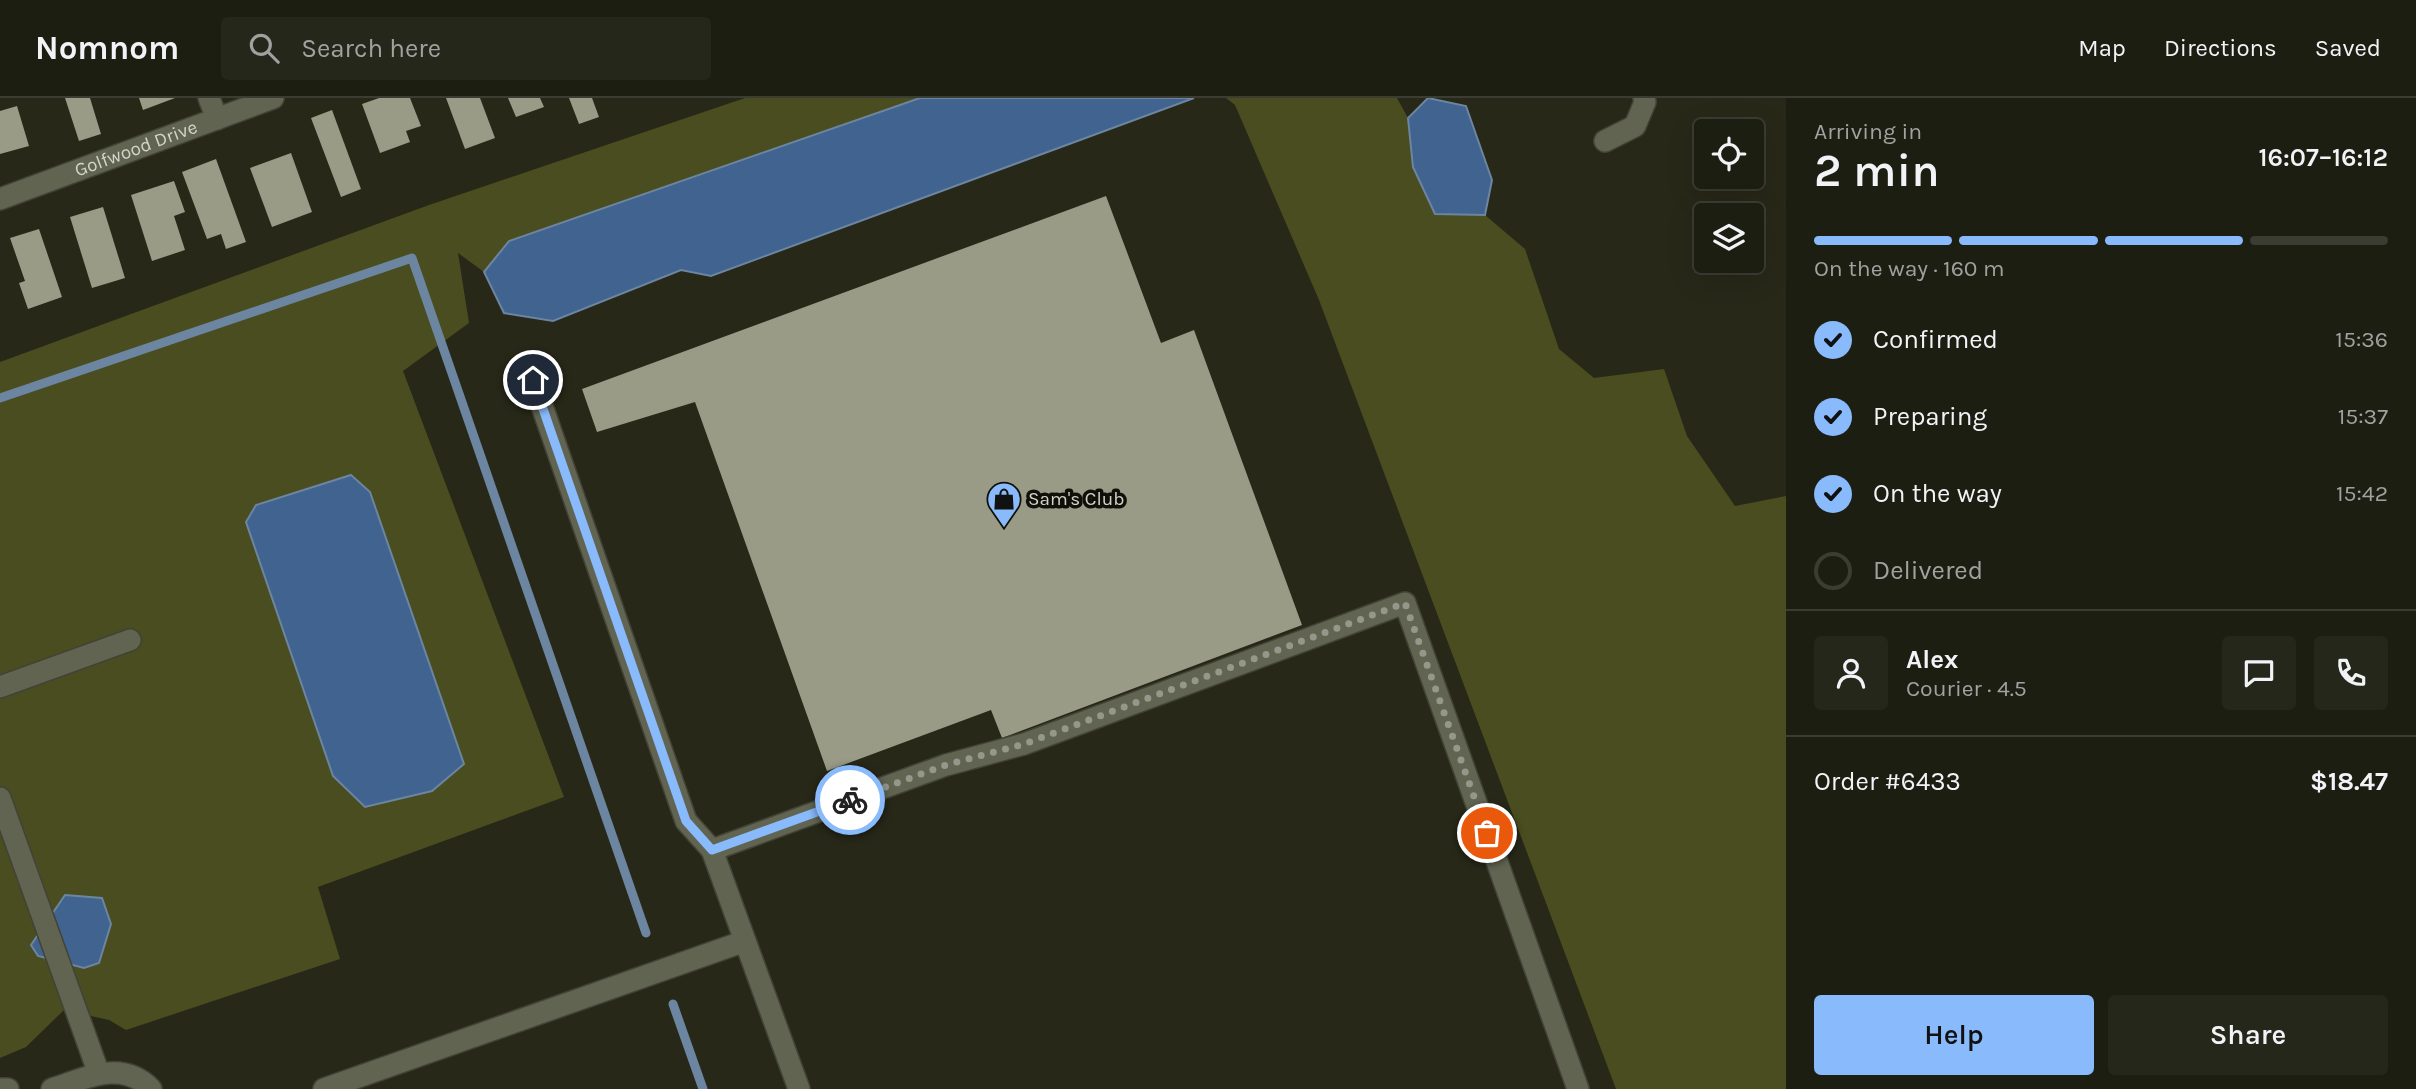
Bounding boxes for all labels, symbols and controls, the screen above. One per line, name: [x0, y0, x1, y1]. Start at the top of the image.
search box: [221, 17, 711, 80]
text: Nomnom: [35, 29, 179, 67]
icon: search: [245, 29, 283, 67]
text: Search here: [301, 33, 441, 64]
text: Map: [2078, 34, 2126, 62]
text: Directions: [2164, 34, 2277, 62]
text: Saved: [2315, 34, 2381, 62]
street label: Golfwood Drive: [72, 116, 200, 181]
text: Arriving in: [1814, 118, 1922, 145]
map controls: [1694, 119, 1764, 273]
button: locate: [1694, 119, 1764, 189]
text: 16:07–16:12: [2258, 142, 2388, 173]
text: 2 min: [1814, 144, 1940, 198]
button: layers: [1694, 203, 1764, 273]
text: On the way · 160 m: [1814, 255, 2004, 282]
icon: check: [1814, 321, 1852, 359]
text: Confirmed: [1873, 324, 1998, 355]
text: 15:36: [2335, 326, 2388, 353]
pin: [503, 350, 563, 410]
icon: home: [514, 361, 552, 399]
icon: check: [1814, 398, 1852, 436]
text: Preparing: [1873, 401, 1987, 432]
text: 15:37: [2338, 403, 2388, 430]
icon: check: [1814, 475, 1852, 513]
text: On the way: [1873, 478, 2002, 509]
shop icon: Sam's Club: [985, 480, 1023, 529]
text: 15:42: [2336, 480, 2388, 507]
place label: Sam's Club: [1028, 488, 1125, 510]
text: Delivered: [1873, 555, 1983, 586]
button: person: [1814, 636, 1888, 710]
button: chat: [2222, 636, 2296, 710]
button: phone: [2314, 636, 2388, 710]
text: Alex: [1906, 644, 1958, 675]
text: Courier · 4.5: [1906, 675, 2027, 702]
courier: [815, 765, 885, 835]
text: Order #6433: [1814, 766, 1961, 797]
text: $18.47: [2310, 766, 2388, 797]
icon: bike: [831, 781, 869, 819]
pin: [1457, 803, 1517, 863]
icon: bag: [1468, 814, 1506, 852]
button: Help: [1814, 995, 2094, 1075]
button: Share: [2108, 995, 2388, 1075]

